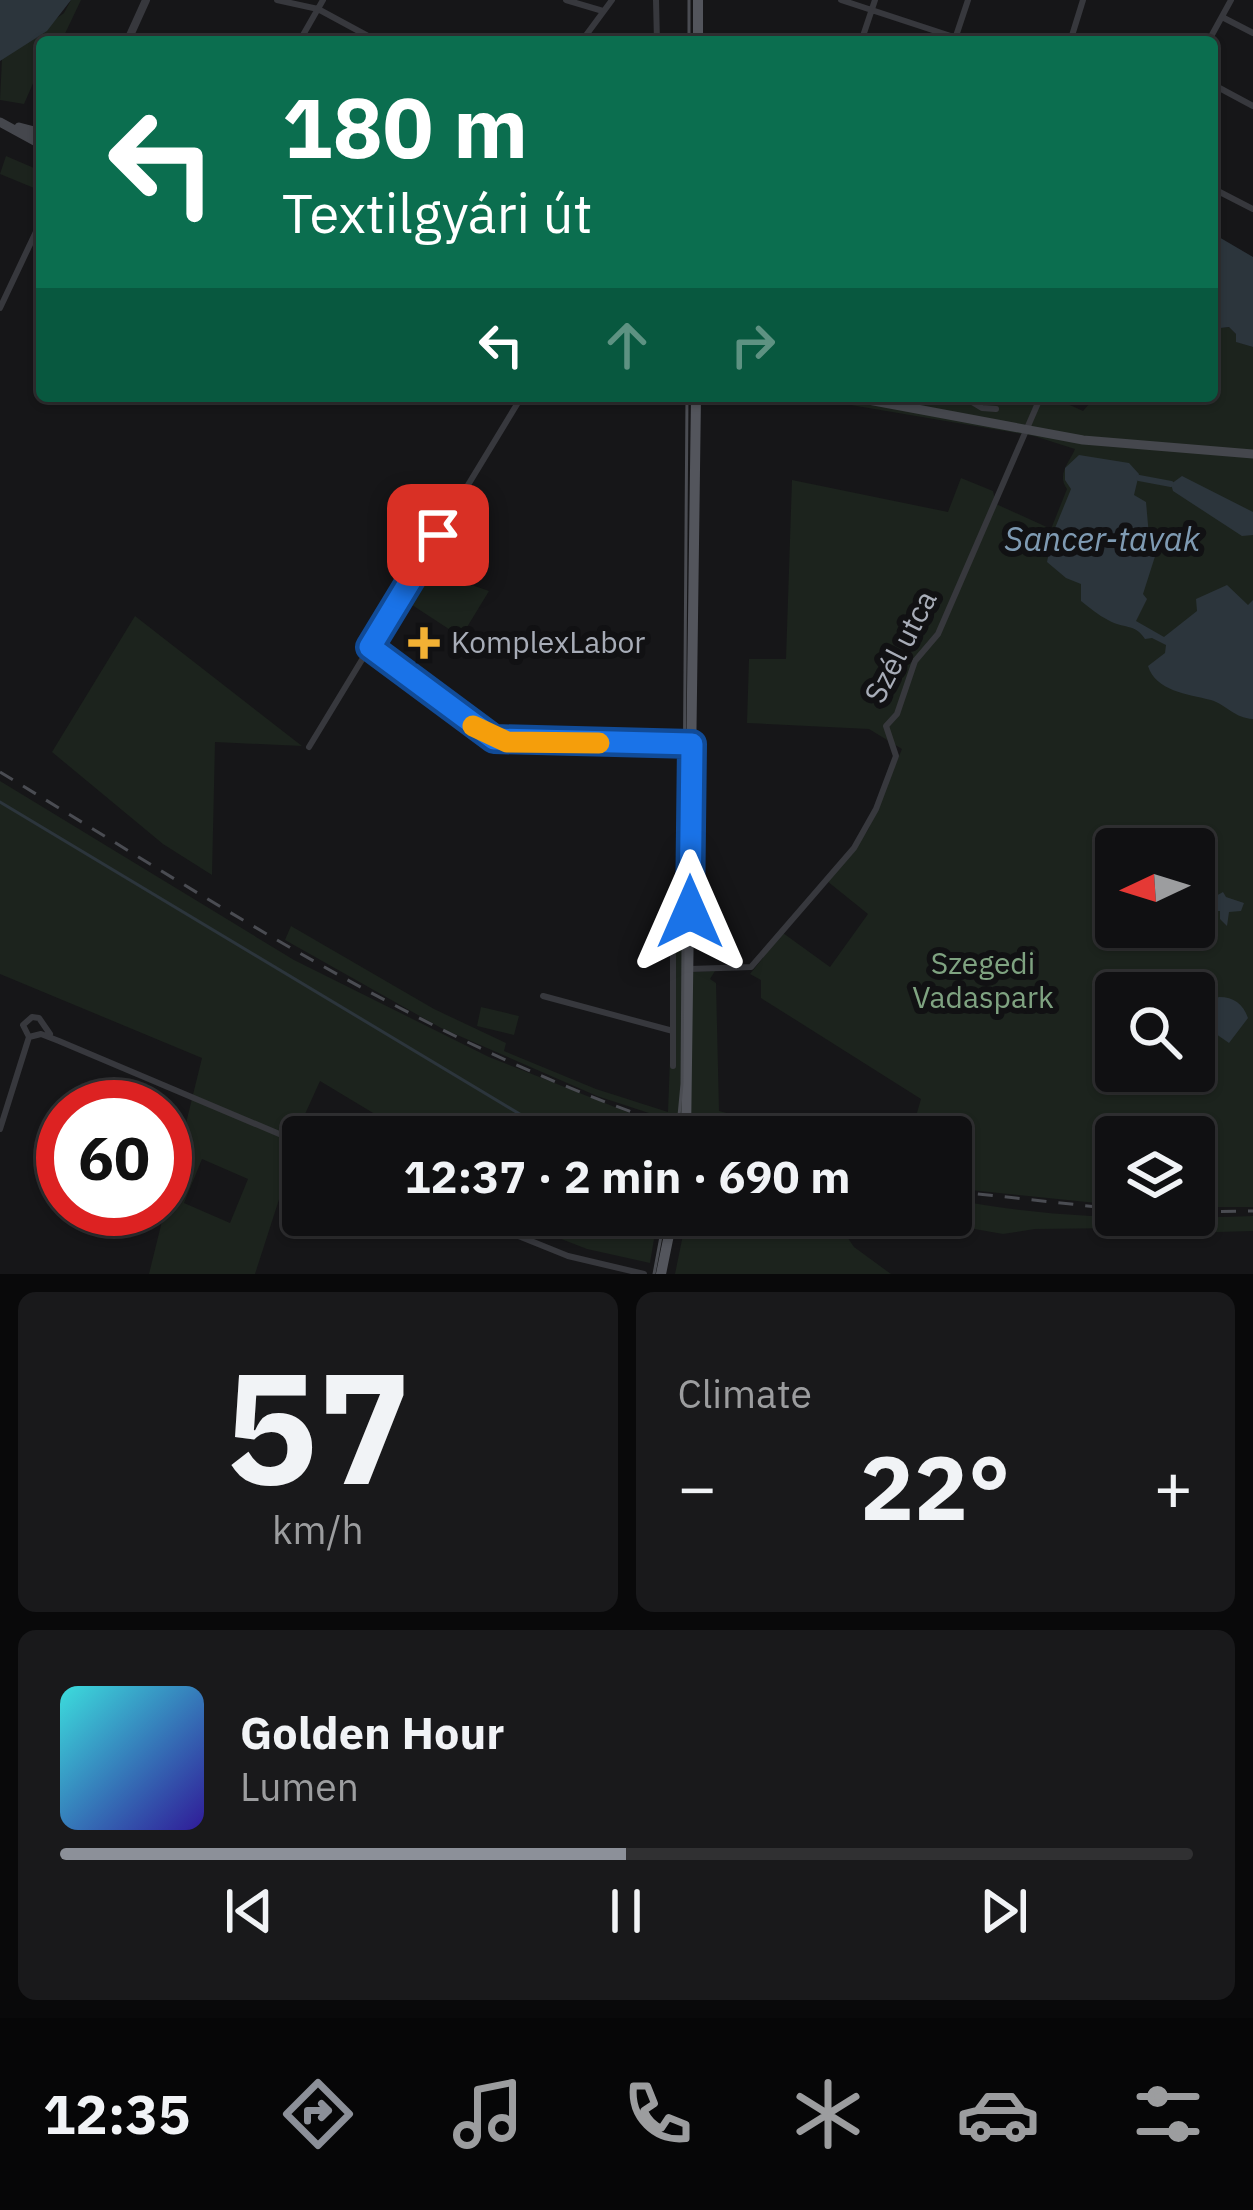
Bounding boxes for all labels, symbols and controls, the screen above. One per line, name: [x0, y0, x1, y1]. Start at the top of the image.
text: 180 m: [282, 72, 528, 181]
icon: left: [84, 84, 240, 240]
text: Textilgyári út: [282, 178, 592, 248]
icon: left: [468, 312, 534, 378]
icon: ahead: [594, 312, 660, 378]
icon: right: [720, 312, 786, 378]
pin: [387, 484, 489, 586]
icon: arrive: [405, 502, 471, 568]
water label: Sancer-tavak: [1004, 517, 1201, 560]
street label: Szél utca: [855, 583, 945, 709]
place label: KomplexLabor: [451, 622, 645, 661]
marker: KomplexLabor: [408, 627, 440, 659]
north arrow: [1095, 828, 1215, 948]
map controls: [1095, 828, 1215, 1236]
position arrow: [627, 849, 753, 975]
park label: Szegedi Vadaspark: [912, 943, 1054, 1016]
button: search: [1095, 972, 1215, 1092]
speed limit sign: 60: [36, 1080, 192, 1236]
button: layers: [1095, 1116, 1215, 1236]
text: 12:37 · 2 min · 690 m: [404, 1147, 850, 1205]
text: 57: [224, 1324, 411, 1527]
text: Climate: [678, 1368, 812, 1419]
text: 22°: [860, 1428, 1010, 1545]
text: −: [678, 1443, 717, 1529]
text: +: [1153, 1443, 1193, 1529]
text: km/h: [272, 1504, 364, 1555]
text: Golden Hour: [240, 1703, 504, 1761]
text: Lumen: [240, 1761, 359, 1812]
icon: previous: [216, 1878, 282, 1944]
icon: pause: [593, 1878, 659, 1944]
icon: next: [971, 1878, 1037, 1944]
icon: directions: [276, 2072, 360, 2156]
icon: music: [446, 2072, 530, 2156]
icon: phone: [616, 2072, 700, 2156]
icon: climate: [786, 2072, 870, 2156]
icon: car: [956, 2072, 1040, 2156]
icon: filters: [1126, 2072, 1210, 2156]
text: 12:35: [43, 2079, 190, 2149]

